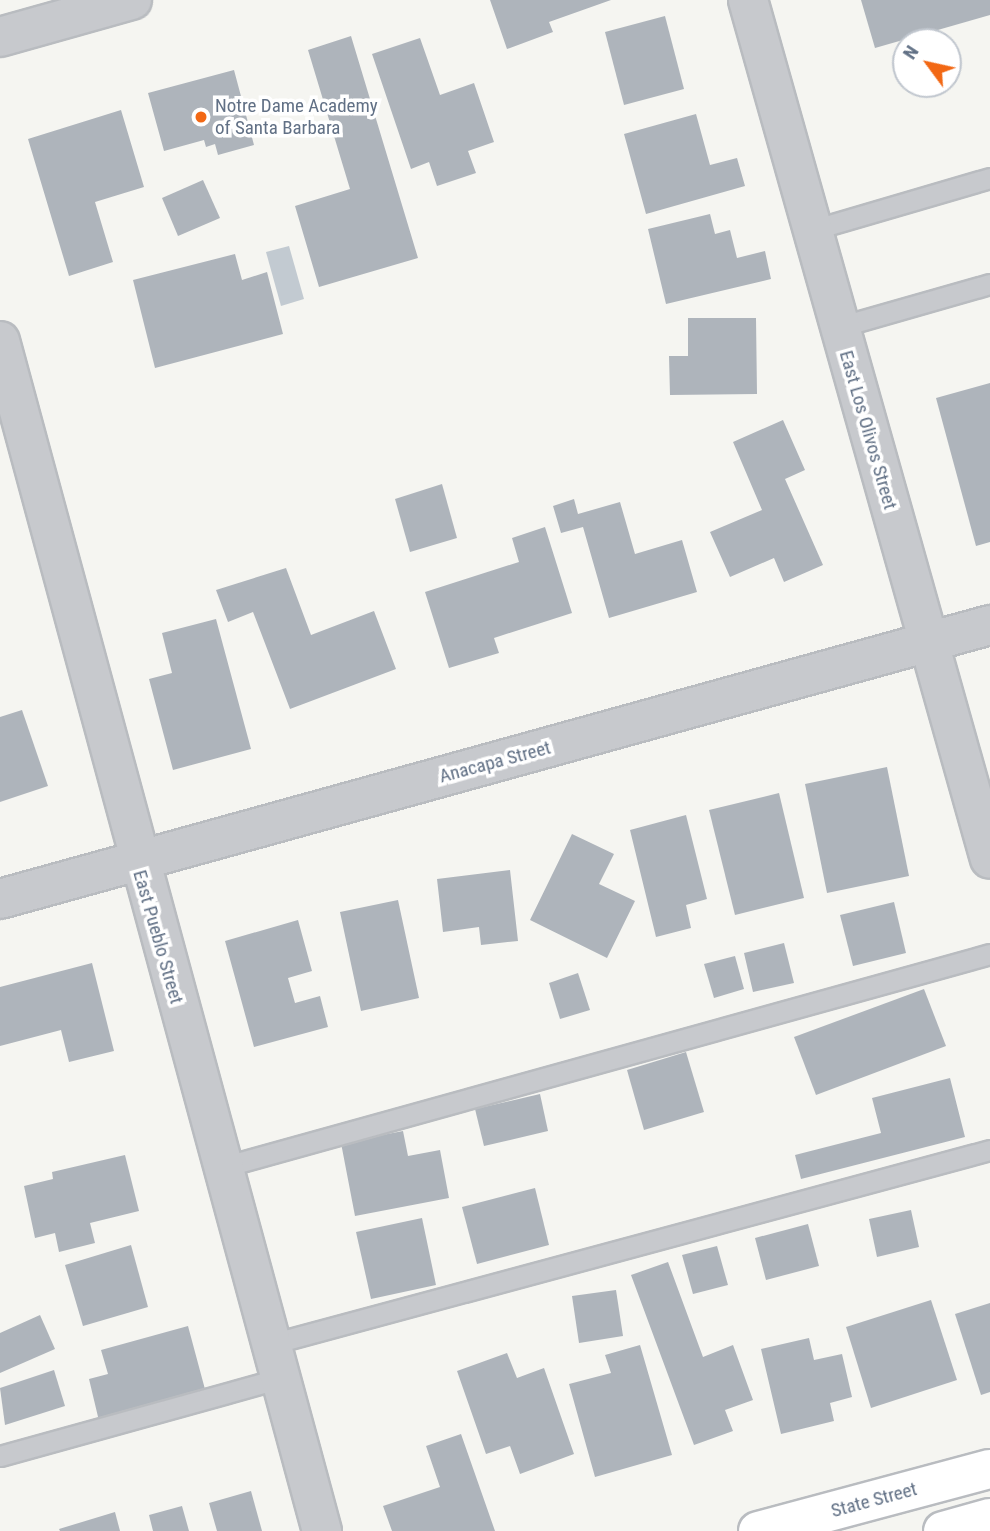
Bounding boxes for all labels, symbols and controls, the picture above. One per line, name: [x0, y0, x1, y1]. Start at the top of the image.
north arrow: [892, 28, 962, 98]
text: N: [898, 41, 923, 64]
place label: Notre Dame Academy of Santa Barbara: [215, 95, 378, 139]
marker: Notre Dame Academy of Santa Barbara: [193, 109, 209, 125]
street label: East Los Olivos Street: [834, 348, 902, 512]
street label: Anacapa Street: [437, 736, 553, 788]
street label: East Pueblo Street: [128, 868, 188, 1006]
street label: State Street: [829, 1478, 919, 1522]

